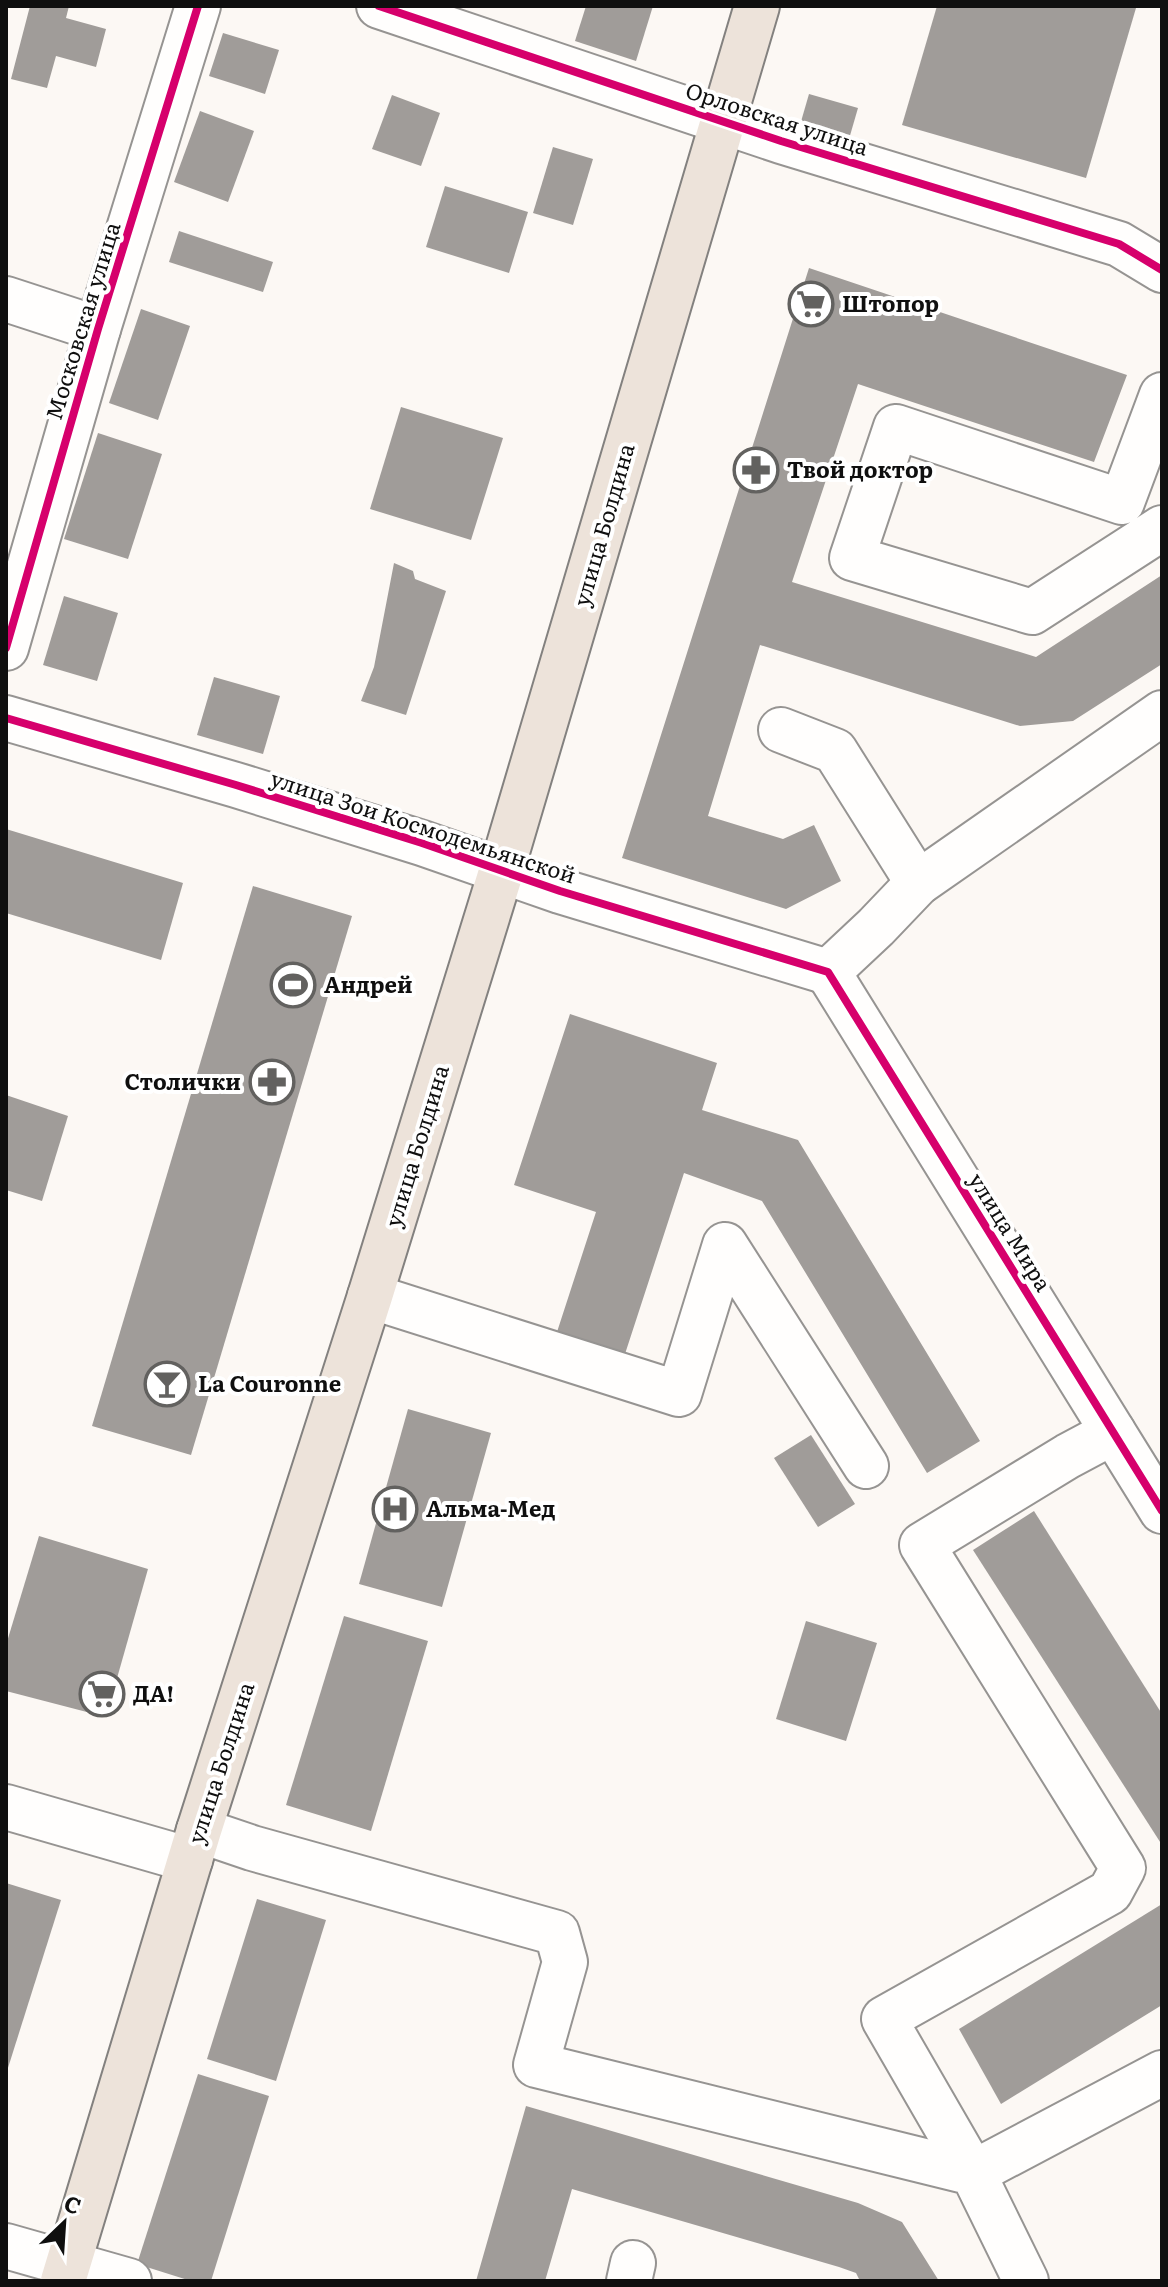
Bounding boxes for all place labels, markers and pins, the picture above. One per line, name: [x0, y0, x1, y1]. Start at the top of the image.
supermarket icon: Штопор: [787, 280, 835, 328]
place label: Штопор: [842, 286, 939, 319]
pharmacy icon: Твой доктор: [732, 446, 780, 494]
place label: Твой доктор: [787, 452, 933, 485]
sports icon: Андрей: [269, 961, 317, 1009]
place label: Андрей: [324, 967, 413, 1000]
pharmacy icon: Столички: [248, 1058, 296, 1106]
place label: Столички: [125, 1064, 241, 1097]
bar icon: La Couronne: [143, 1360, 191, 1408]
place label: La Couronne: [198, 1366, 341, 1399]
hospital icon: Альма-Мед: [371, 1485, 419, 1533]
place label: Альма-Мед: [426, 1491, 555, 1524]
supermarket icon: ДА!: [78, 1670, 126, 1718]
place label: ДА!: [133, 1676, 174, 1709]

